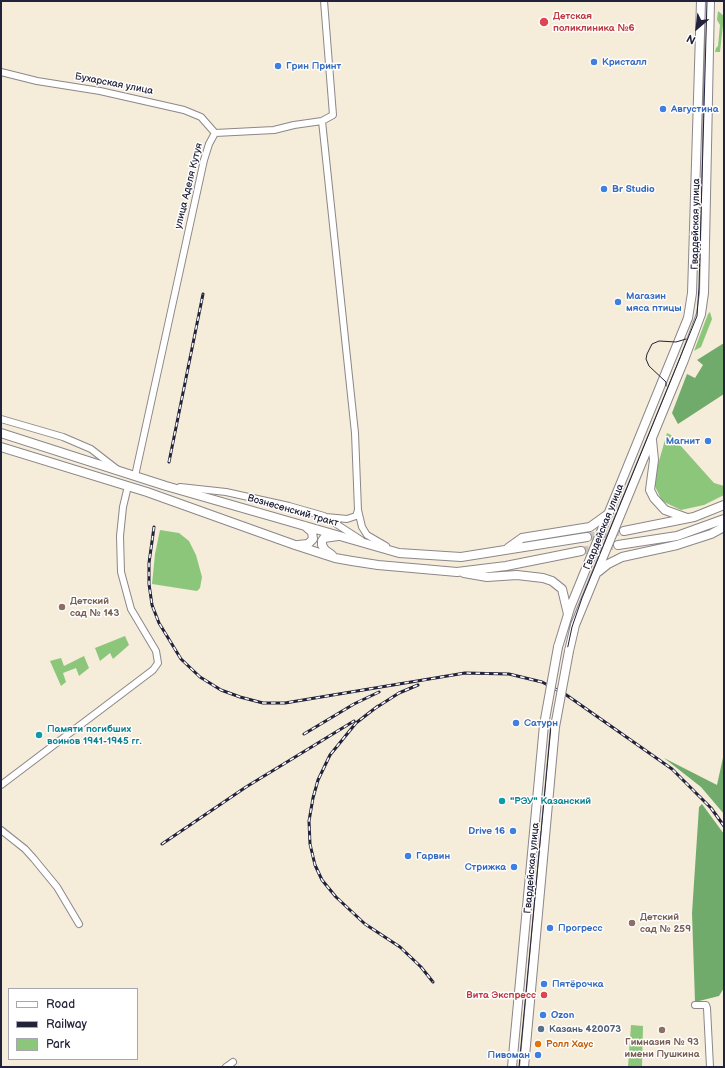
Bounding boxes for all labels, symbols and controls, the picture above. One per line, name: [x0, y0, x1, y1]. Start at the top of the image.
north arrow: [677, 8, 717, 48]
place label: Детская поликлиника №6: [553, 10, 635, 34]
marker: Детская поликлиника №6: [538, 16, 550, 28]
text: N: [684, 31, 698, 47]
place label: Кристалл: [602, 56, 647, 68]
marker: Кристалл: [589, 57, 599, 67]
place label: Грин Принт: [286, 60, 341, 72]
marker: Грин Принт: [273, 61, 283, 71]
street label: Бухарская улица: [74, 71, 154, 97]
place label: Августина: [671, 103, 718, 115]
marker: Августина: [658, 104, 668, 114]
street label: улица Аделя Кутуя: [173, 142, 205, 230]
street label: Гвардейская улица: [689, 178, 703, 270]
place label: Br Studio: [612, 183, 655, 195]
marker: Br Studio: [599, 184, 609, 194]
place label: Магазин мяса птицы: [626, 290, 682, 314]
marker: Магазин мяса птицы: [613, 297, 623, 307]
place label: Магнит: [666, 435, 700, 447]
marker: Магнит: [703, 436, 713, 446]
street label: Гвардейская улица: [581, 482, 627, 572]
street label: Вознесенский тракт: [246, 492, 340, 530]
place label: Детский сад № 143: [70, 595, 119, 618]
marker: Детский сад № 143: [57, 602, 67, 612]
place label: Сатурн: [524, 717, 558, 729]
marker: Сатурн: [511, 718, 521, 728]
place label: Памяти погибших воинов 1941-1945 гг.: [47, 723, 142, 746]
marker: Памяти погибших воинов 1941-1945 гг.: [34, 730, 44, 740]
place label: "РЭУ" Казанский: [510, 795, 591, 807]
marker: "РЭУ" Казанский: [497, 796, 507, 806]
street label: Гвардейская улица: [522, 822, 542, 914]
place label: Drive 16: [468, 825, 505, 837]
marker: Drive 16: [508, 826, 518, 836]
place label: Гарвин: [416, 850, 450, 862]
marker: Гарвин: [403, 851, 413, 861]
place label: Стрижка: [465, 861, 506, 873]
marker: Стрижка: [509, 862, 519, 872]
place label: Детский сад № 259: [640, 911, 691, 934]
marker: Детский сад № 259: [627, 918, 637, 928]
place label: Прогресс: [558, 922, 603, 934]
marker: Прогресс: [545, 923, 555, 933]
place label: Пятёрочка: [552, 978, 604, 990]
marker: Пятёрочка: [539, 979, 549, 989]
legend: [8, 988, 138, 1060]
place label: Вита Экспресс: [466, 989, 536, 1001]
marker: Вита Экспресс: [539, 990, 549, 1000]
text: Road: [46, 997, 75, 1012]
place label: Ozon: [551, 1009, 574, 1021]
marker: Ozon: [538, 1010, 548, 1020]
text: Railway: [46, 1017, 87, 1032]
place label: Казань 420073: [549, 1023, 621, 1035]
marker: Казань 420073: [536, 1024, 546, 1034]
marker: Гимназия № 93 имени Пушкина: [657, 1025, 667, 1035]
place label: Гимназия № 93 имени Пушкина: [625, 1036, 699, 1060]
text: Park: [46, 1037, 70, 1052]
place label: Ролл Хаус: [546, 1038, 593, 1050]
marker: Ролл Хаус: [533, 1039, 543, 1049]
place label: Пивоман: [488, 1049, 530, 1061]
marker: Пивоман: [533, 1050, 543, 1060]

